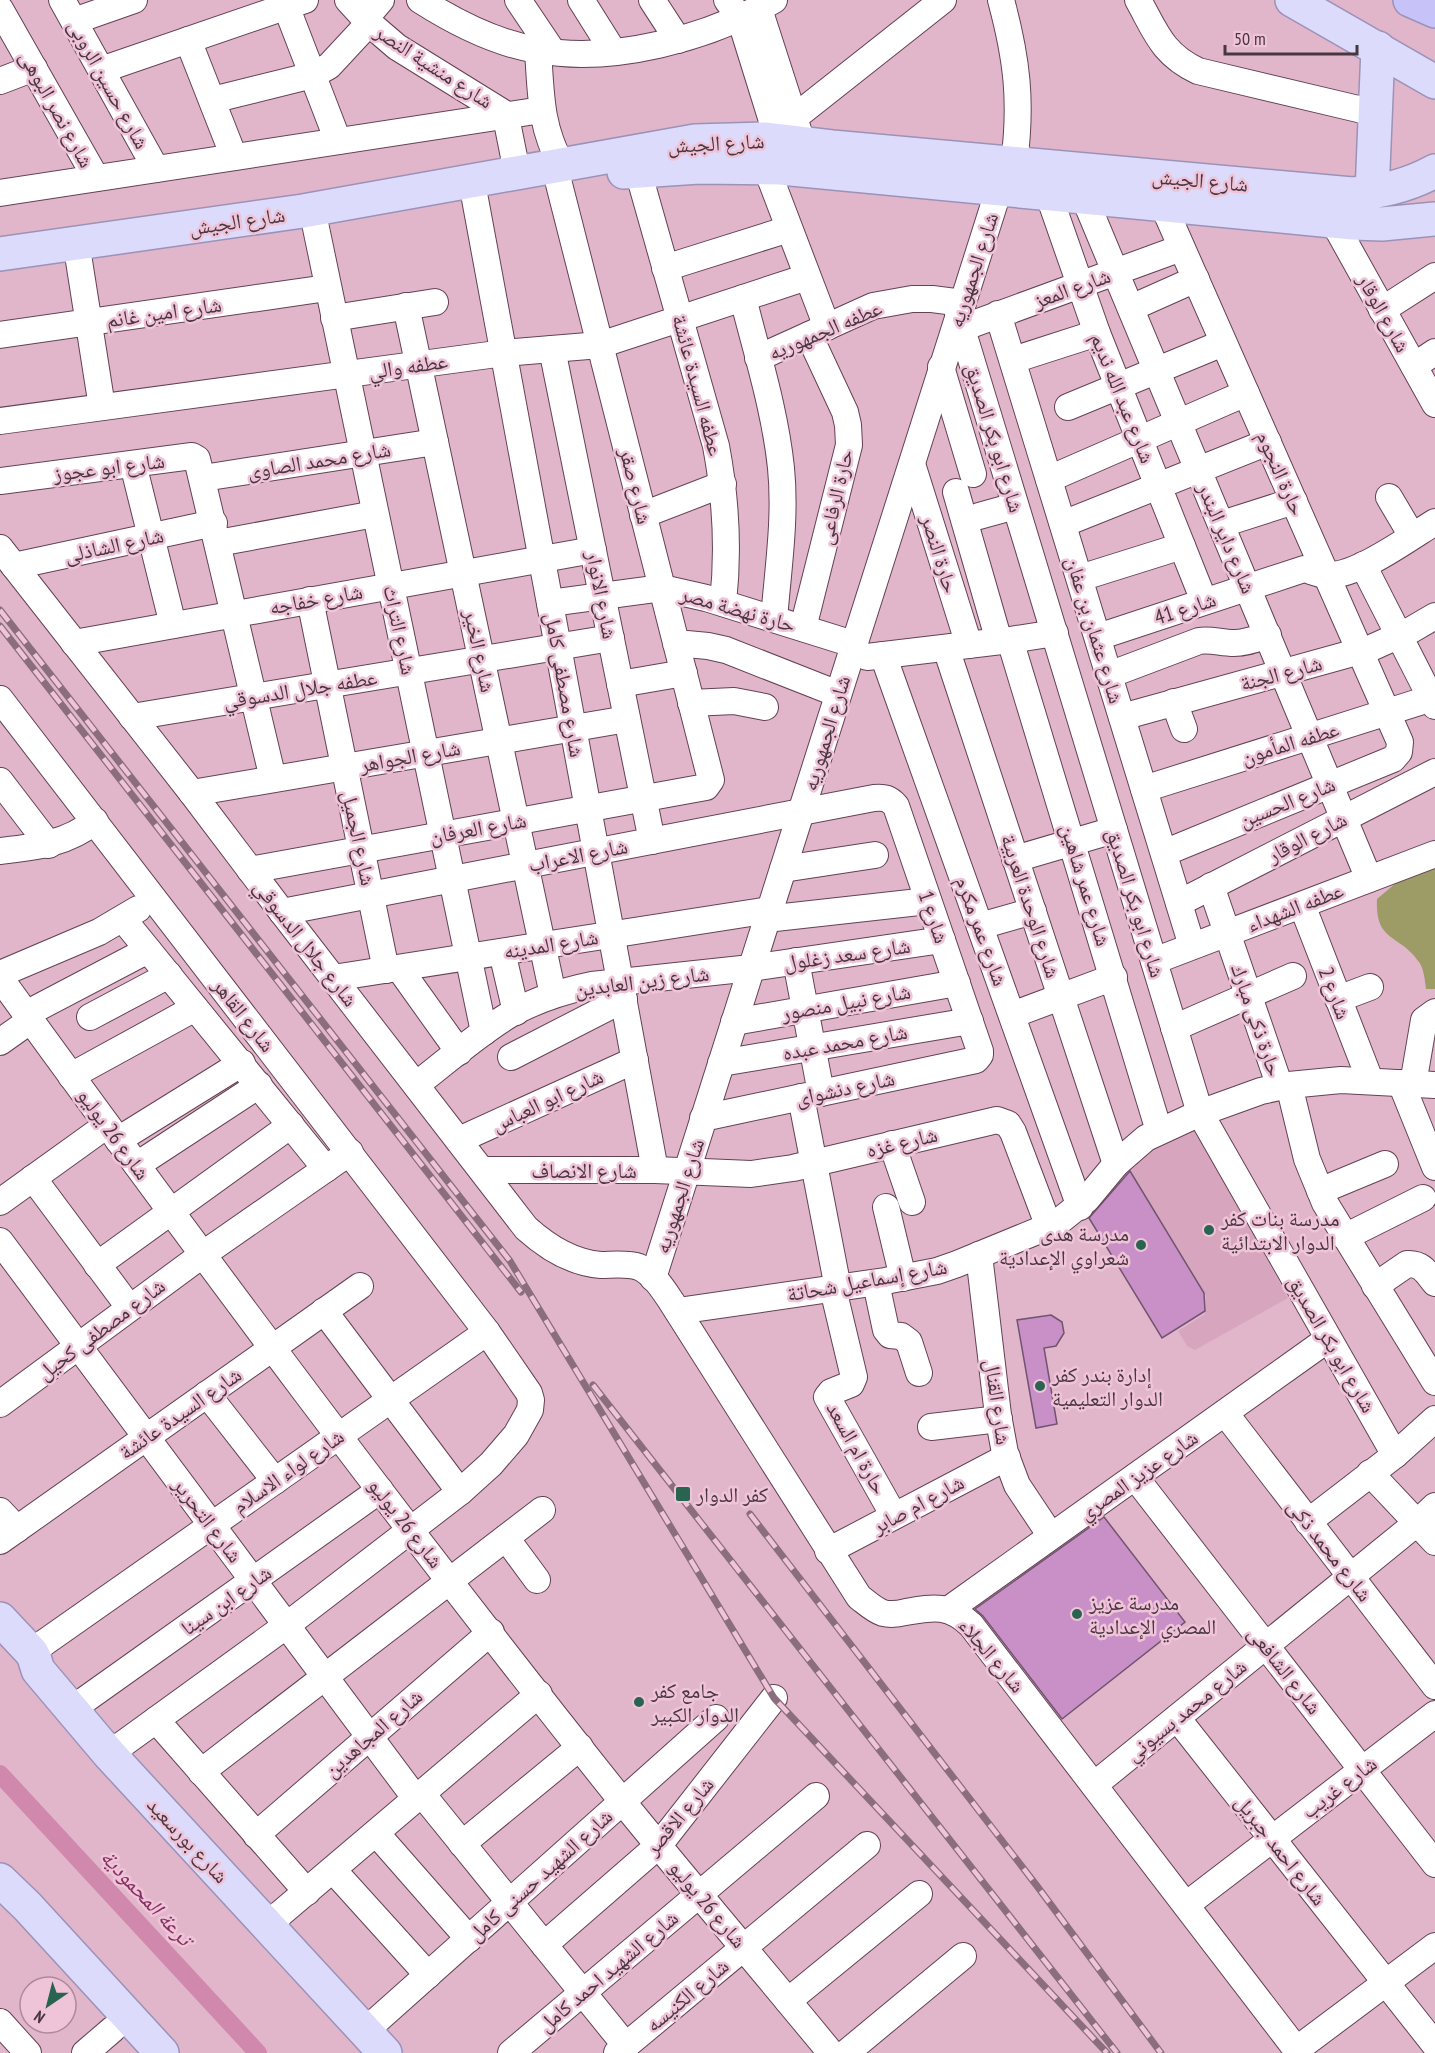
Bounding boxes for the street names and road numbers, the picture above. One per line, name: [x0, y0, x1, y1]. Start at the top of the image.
street label: شارع حسين الروبى: [62, 15, 156, 153]
street label: شارع منشية النصر: [369, 17, 498, 114]
street label: شارع نصر البوهى: [14, 46, 100, 172]
street label: شارع الجيش: [667, 127, 765, 159]
street label: شارع الجيش: [1151, 162, 1249, 198]
street label: شارع الجيش: [187, 201, 287, 241]
street label: شارع الجمهوريه: [942, 209, 1004, 331]
street label: شارع المعز: [1029, 262, 1114, 315]
street label: شارع الوقار: [1351, 268, 1417, 357]
street label: شارع امين غانم: [105, 291, 223, 334]
street label: عطفه الجمهوريه: [764, 294, 886, 366]
street label: عطفه السيدة عائشة: [666, 312, 730, 459]
street label: شارع عبد الله نديم: [1084, 329, 1161, 467]
street label: عطفه والي: [367, 347, 450, 388]
street label: شارع ابو بكر الصديق: [960, 360, 1030, 516]
street label: حارة النجوم: [1250, 427, 1312, 520]
street label: شارع محمد الصاوى: [245, 435, 393, 485]
street label: شارع صقر: [613, 444, 658, 527]
street label: شارع ابو عجوز: [51, 447, 166, 487]
street label: حارة الرفاعى: [811, 447, 859, 547]
street label: شارع داير البندر: [1191, 478, 1262, 598]
street label: حارة النصر: [915, 511, 965, 596]
street label: شارع الشاذلى: [62, 521, 166, 569]
street label: شارع الانوار: [580, 548, 624, 641]
street label: شارع عثمان بن عفان: [1060, 553, 1130, 707]
street label: شارع خفاجه: [267, 578, 365, 620]
street label: حارة نهضة مصر: [676, 579, 799, 638]
street label: شارع التراث: [377, 583, 423, 677]
street label: شارع 41: [1151, 585, 1219, 631]
street label: شارع الخير: [458, 606, 502, 695]
street label: شارع مصطفى كامل: [539, 611, 591, 759]
street label: شارع الجنة: [1237, 649, 1325, 697]
street label: عطفه جلال الدسوقي: [221, 663, 380, 718]
street label: شارع الجمهوريه: [796, 672, 856, 794]
street label: عطفه المأمون: [1238, 715, 1343, 771]
street label: شارع الجواهر: [357, 734, 462, 778]
street label: شارع الحسين: [1235, 770, 1339, 834]
street label: شارع الجميل: [336, 788, 382, 888]
street label: شارع الوقار: [1262, 805, 1351, 869]
street label: شارع العرفان: [428, 806, 528, 850]
street label: شارع عمر شاهين: [1055, 821, 1117, 949]
street label: شارع ابو بكر الصديق: [1101, 825, 1171, 981]
street label: شارع الوحدة العربية: [995, 831, 1067, 981]
street label: شارع الاعراب: [526, 832, 630, 878]
street label: شارع عمر مكرم: [949, 873, 1014, 990]
street label: شارع جلال الدسوقي: [245, 874, 364, 1014]
street label: عطفه الشهداء: [1243, 876, 1348, 938]
street label: شارع 1: [912, 887, 956, 947]
street label: شارع المدينه: [502, 923, 600, 965]
street label: شارع سعد زغلول: [782, 932, 912, 976]
street label: شارع زين العابدين: [573, 959, 711, 1003]
street label: حارة ذكى مبارك: [1225, 960, 1289, 1080]
street label: شارع 2: [1313, 963, 1357, 1023]
street label: شارع القاهر: [206, 972, 281, 1057]
street label: شارع نبيل منصور: [778, 977, 913, 1027]
street label: شارع محمد عبده: [780, 1018, 910, 1066]
street label: شارع ابو العباس: [487, 1062, 607, 1138]
street label: شارع دنشواى: [793, 1064, 897, 1112]
street label: شارع 26 يوليو: [72, 1083, 156, 1185]
street label: شارع غزه: [864, 1121, 940, 1163]
street label: شارع الجمهوريه: [648, 1135, 710, 1257]
street label: شارع الانصاف: [531, 1157, 637, 1184]
street label: شارع إسماعيل شحاتة: [785, 1253, 949, 1308]
street label: شارع ابو بكر الصديق: [1282, 1270, 1382, 1418]
street label: شارع مصطفى كحيل: [32, 1272, 170, 1386]
street label: شارع القنال: [979, 1358, 1017, 1446]
street label: شارع السيدة عائشة: [114, 1361, 246, 1465]
street label: حارة ام السعد: [820, 1397, 893, 1499]
street label: شارع لواء الاسلام: [227, 1423, 350, 1520]
street label: شارع عزيز المصري: [1073, 1424, 1205, 1529]
street label: شارع ام صابر: [867, 1469, 969, 1541]
street label: شارع التحرير: [167, 1471, 249, 1568]
street label: شارع 26 يوليو: [363, 1473, 449, 1573]
street label: شارع محمد ذكى: [1282, 1493, 1378, 1607]
street label: شارع ابن سينا: [175, 1559, 277, 1641]
street label: شارع الجلاء: [953, 1612, 1031, 1698]
street label: شارع الشافعى: [1242, 1620, 1328, 1720]
street label: شارع محمد بسيوني: [1120, 1653, 1254, 1770]
street label: شارع المجاهدين: [318, 1683, 428, 1783]
street label: شارع غريب: [1296, 1750, 1382, 1824]
street label: شارع الاقصر: [638, 1771, 720, 1861]
street label: شارع احمد جبريل: [1229, 1789, 1333, 1911]
street label: شارع بورسعيد: [141, 1791, 235, 1889]
street label: شارع الشهيد حسنى كامل: [462, 1803, 618, 1947]
street label: شارع 26 يوليو: [663, 1854, 753, 1954]
street label: شارع الشهيد احمد كامل: [532, 1904, 684, 2038]
street label: شارع الكنيسه: [640, 1952, 734, 2038]

